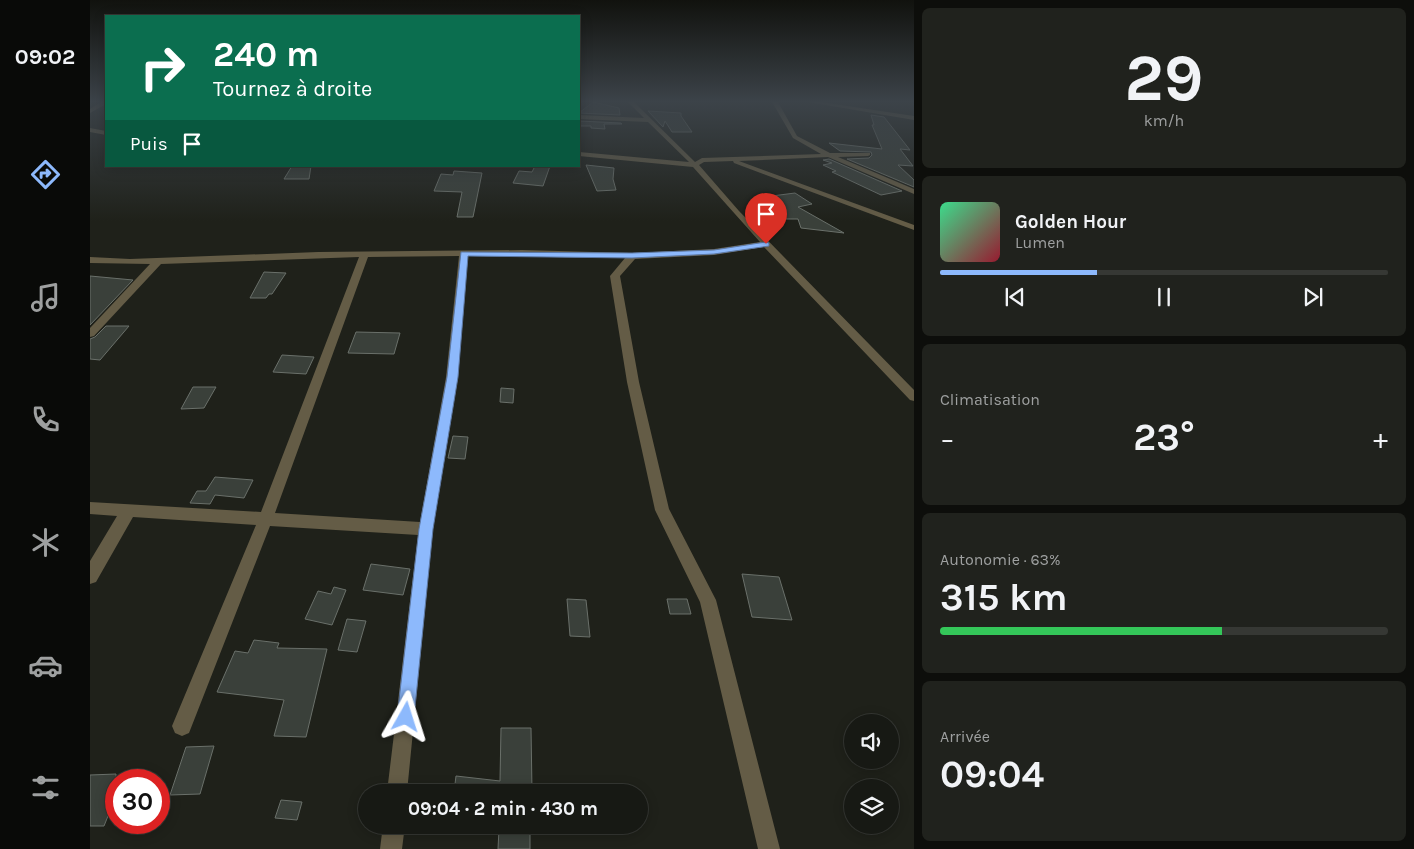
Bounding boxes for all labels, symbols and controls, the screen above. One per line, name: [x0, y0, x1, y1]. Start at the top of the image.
text: 240 m: [213, 34, 319, 75]
icon: right: [130, 35, 195, 100]
text: 29: [1125, 40, 1203, 116]
text: 09:02: [15, 44, 75, 70]
text: Tournez à droite: [213, 76, 372, 102]
text: km/h: [1144, 111, 1184, 130]
icon: arrive: [178, 130, 206, 158]
text: Puis: [130, 133, 168, 155]
icon: directions: [28, 157, 63, 192]
pin: [745, 193, 787, 244]
icon: arrive: [752, 200, 780, 228]
text: Golden Hour: [1015, 211, 1126, 233]
text: Lumen: [1015, 233, 1065, 252]
icon: music: [28, 280, 63, 315]
icon: previous: [1001, 283, 1029, 311]
icon: pause: [1150, 283, 1178, 311]
icon: next: [1299, 283, 1327, 311]
text: Climatisation: [940, 390, 1040, 409]
icon: phone: [28, 402, 63, 437]
text: 23°: [1133, 415, 1195, 460]
text: −: [940, 422, 955, 455]
text: +: [1373, 422, 1388, 455]
icon: climate: [28, 525, 63, 560]
text: Autonomie · 63%: [940, 550, 1061, 569]
text: 315 km: [940, 575, 1067, 620]
icon: car: [28, 648, 63, 683]
position arrow: [379, 690, 431, 742]
map controls: [844, 714, 899, 834]
button: sound: [844, 714, 899, 769]
text: Arrivée: [940, 727, 990, 746]
text: 09:04: [940, 752, 1044, 797]
speed limit sign: 30: [105, 769, 170, 834]
icon: filters: [28, 770, 63, 805]
button: layers: [844, 779, 899, 834]
text: 09:04 · 2 min · 430 m: [408, 798, 598, 820]

